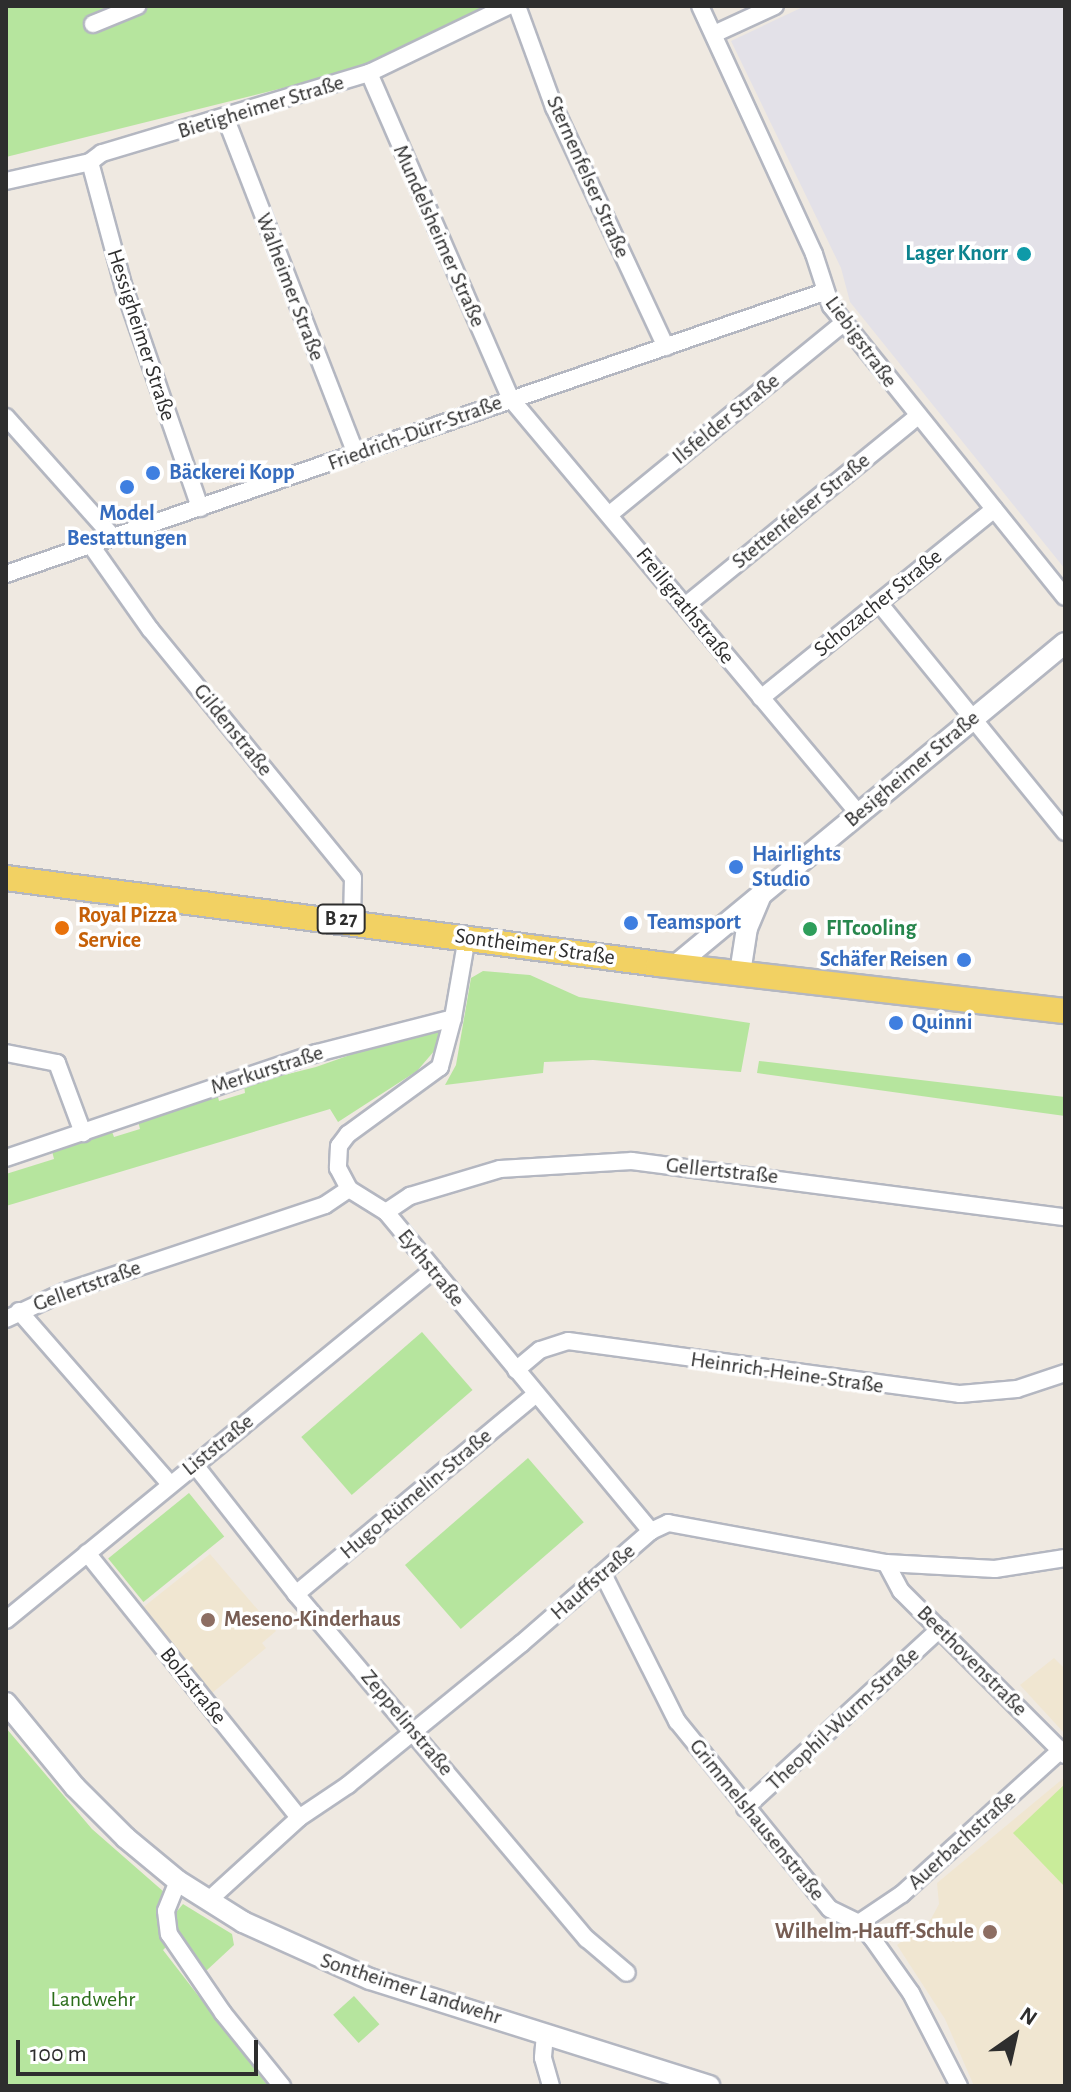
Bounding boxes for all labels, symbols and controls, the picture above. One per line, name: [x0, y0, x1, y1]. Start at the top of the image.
street label: Bietigheimer Straße: [175, 69, 347, 145]
street label: Sternenfelser Straße: [540, 92, 636, 262]
street label: Mundelsheimer Straße: [387, 141, 491, 331]
street label: Walheimer Straße: [250, 209, 330, 365]
place label: Lager Knorr: [905, 241, 1008, 267]
marker: Lager Knorr: [1015, 245, 1033, 263]
street label: Hessigheimer Straße: [101, 246, 181, 424]
street label: Liebigstraße: [819, 291, 903, 393]
street label: Ilsfelder Straße: [667, 368, 785, 470]
street label: Friedrich-Dürr-Straße: [324, 389, 506, 477]
street label: Stettenfelser Straße: [727, 447, 875, 575]
place label: Bäckerei Kopp: [169, 460, 295, 486]
marker: Bäckerei Kopp: [144, 464, 162, 482]
marker: Model Bestattungen: [118, 478, 136, 496]
place label: Model Bestattungen: [67, 500, 187, 552]
street label: Freiligrathstraße: [630, 542, 740, 670]
street label: Schozacher Straße: [809, 543, 947, 663]
street label: Gildenstraße: [188, 678, 278, 782]
street label: Besigheimer Straße: [839, 705, 985, 833]
place label: Hairlights Studio: [752, 841, 841, 892]
marker: Hairlights Studio: [727, 858, 745, 876]
place label: Royal Pizza Service: [78, 902, 177, 954]
road number: B 27: [315, 903, 367, 935]
place label: Teamsport: [647, 910, 741, 936]
marker: Teamsport: [622, 914, 640, 932]
place label: FITcooling: [826, 916, 916, 942]
marker: Royal Pizza Service: [53, 919, 71, 937]
marker: FITcooling: [801, 920, 819, 938]
street label: Sontheimer Straße: [453, 923, 617, 971]
place label: Schäfer Reisen: [820, 947, 948, 973]
marker: Schäfer Reisen: [955, 951, 973, 969]
place label: Quinni: [912, 1010, 972, 1036]
marker: Quinni: [887, 1014, 905, 1032]
street label: Merkurstraße: [207, 1039, 327, 1101]
street label: Gellertstraße: [665, 1152, 779, 1190]
street label: Eythstraße: [392, 1224, 470, 1312]
street label: Gellertstraße: [30, 1254, 144, 1318]
street label: Heinrich-Heine-Straße: [689, 1346, 885, 1400]
street label: Liststraße: [177, 1408, 259, 1482]
street label: Hugo-Rümelin-Straße: [335, 1423, 497, 1565]
street label: Hauffstraße: [545, 1538, 641, 1626]
street label: Beethovenstraße: [911, 1600, 1033, 1722]
place label: Meseno-Kinderhaus: [224, 1607, 401, 1633]
marker: Meseno-Kinderhaus: [199, 1611, 217, 1629]
street label: Theophil-Wurm-Straße: [761, 1641, 925, 1797]
street label: Bolzstraße: [154, 1642, 232, 1730]
street label: Zeppelinstraße: [355, 1665, 459, 1781]
street label: Grimmelshausenstraße: [684, 1734, 830, 1906]
street label: Auerbachstraße: [902, 1784, 1022, 1896]
place label: Wilhelm-Hauff-Schule: [775, 1919, 974, 1945]
marker: Wilhelm-Hauff-Schule: [981, 1923, 999, 1941]
street label: Sontheimer Landwehr: [317, 1947, 505, 2031]
park label: Landwehr: [51, 1987, 135, 2013]
north arrow: [975, 1996, 1055, 2076]
text: N: [1016, 2003, 1041, 2029]
scale bar: [20, 2024, 262, 2074]
text: 100 m: [30, 2042, 87, 2066]

